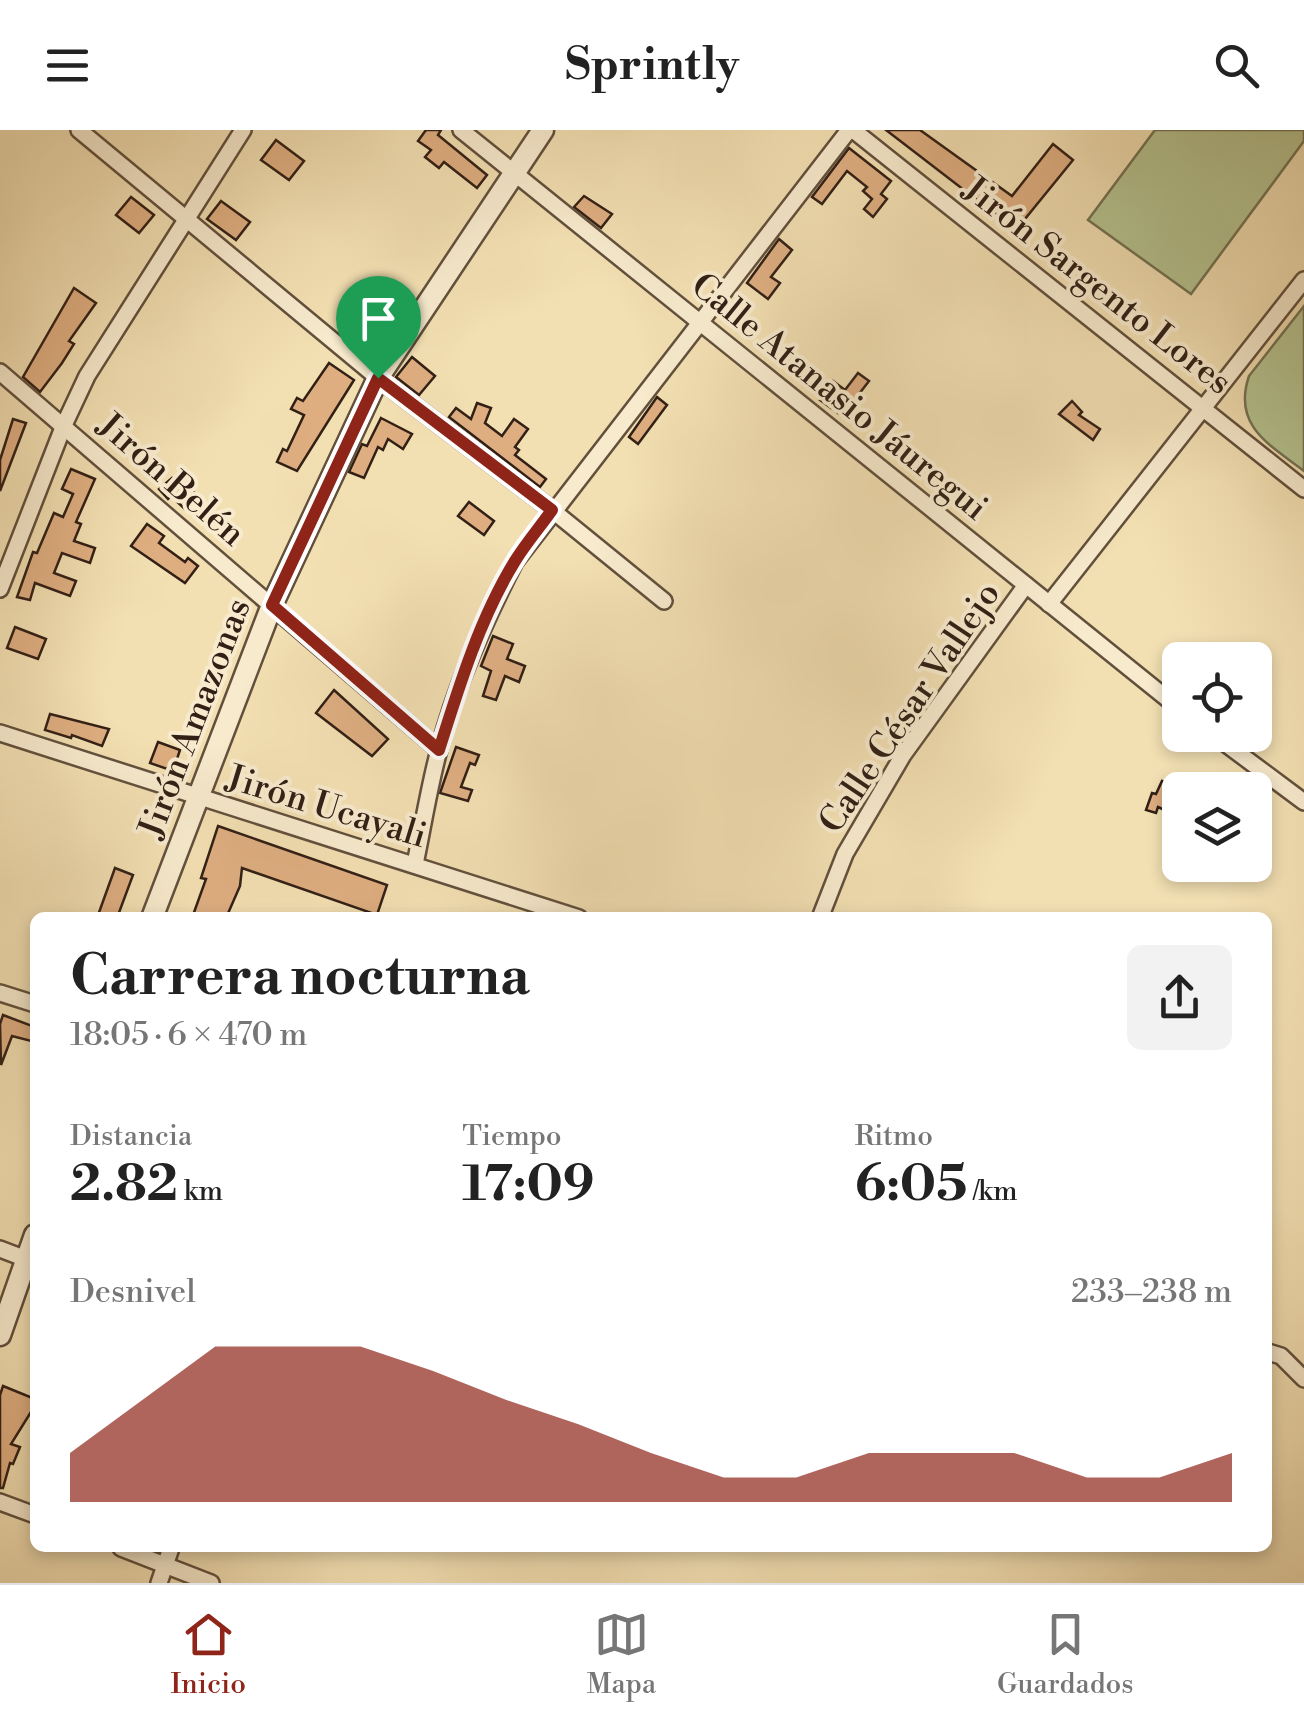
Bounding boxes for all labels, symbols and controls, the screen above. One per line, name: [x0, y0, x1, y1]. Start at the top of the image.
text: Sprintly: [565, 37, 739, 94]
icon: menu: [40, 38, 95, 93]
icon: search: [1209, 38, 1264, 93]
street label: Jirón Sargento Lores: [953, 167, 1240, 404]
street label: Calle Atanasio Jáuregui: [682, 264, 996, 530]
pin: [336, 276, 421, 379]
icon: arrive: [351, 291, 406, 346]
street label: Jirón Belén: [87, 403, 254, 556]
street label: Calle César Vallejo: [810, 574, 1010, 842]
street label: Jirón Amazonas: [129, 593, 261, 846]
map controls: [1162, 642, 1272, 882]
button: locate: [1162, 642, 1272, 752]
street label: Jirón Ucayali: [219, 756, 432, 858]
button: layers: [1162, 772, 1272, 882]
text: Carrera nocturna: [70, 943, 530, 1012]
button: share: [1127, 945, 1232, 1050]
text: 18:05 · 6 × 470 m: [70, 1015, 307, 1055]
text: Distancia: [70, 1119, 192, 1154]
text: Tiempo: [462, 1119, 562, 1154]
text: Ritmo: [855, 1119, 933, 1154]
text: 2.82: [70, 1154, 178, 1216]
text: 17:09: [462, 1154, 594, 1216]
text: 6:05: [855, 1154, 967, 1216]
text: km: [178, 1174, 223, 1209]
text: /km: [967, 1174, 1017, 1209]
text: Desnivel: [70, 1272, 196, 1312]
text: 233–238 m: [1071, 1272, 1232, 1312]
tab: Inicio: [170, 1607, 246, 1702]
tab: Mapa: [587, 1607, 656, 1702]
tab: Guardados: [997, 1607, 1134, 1702]

